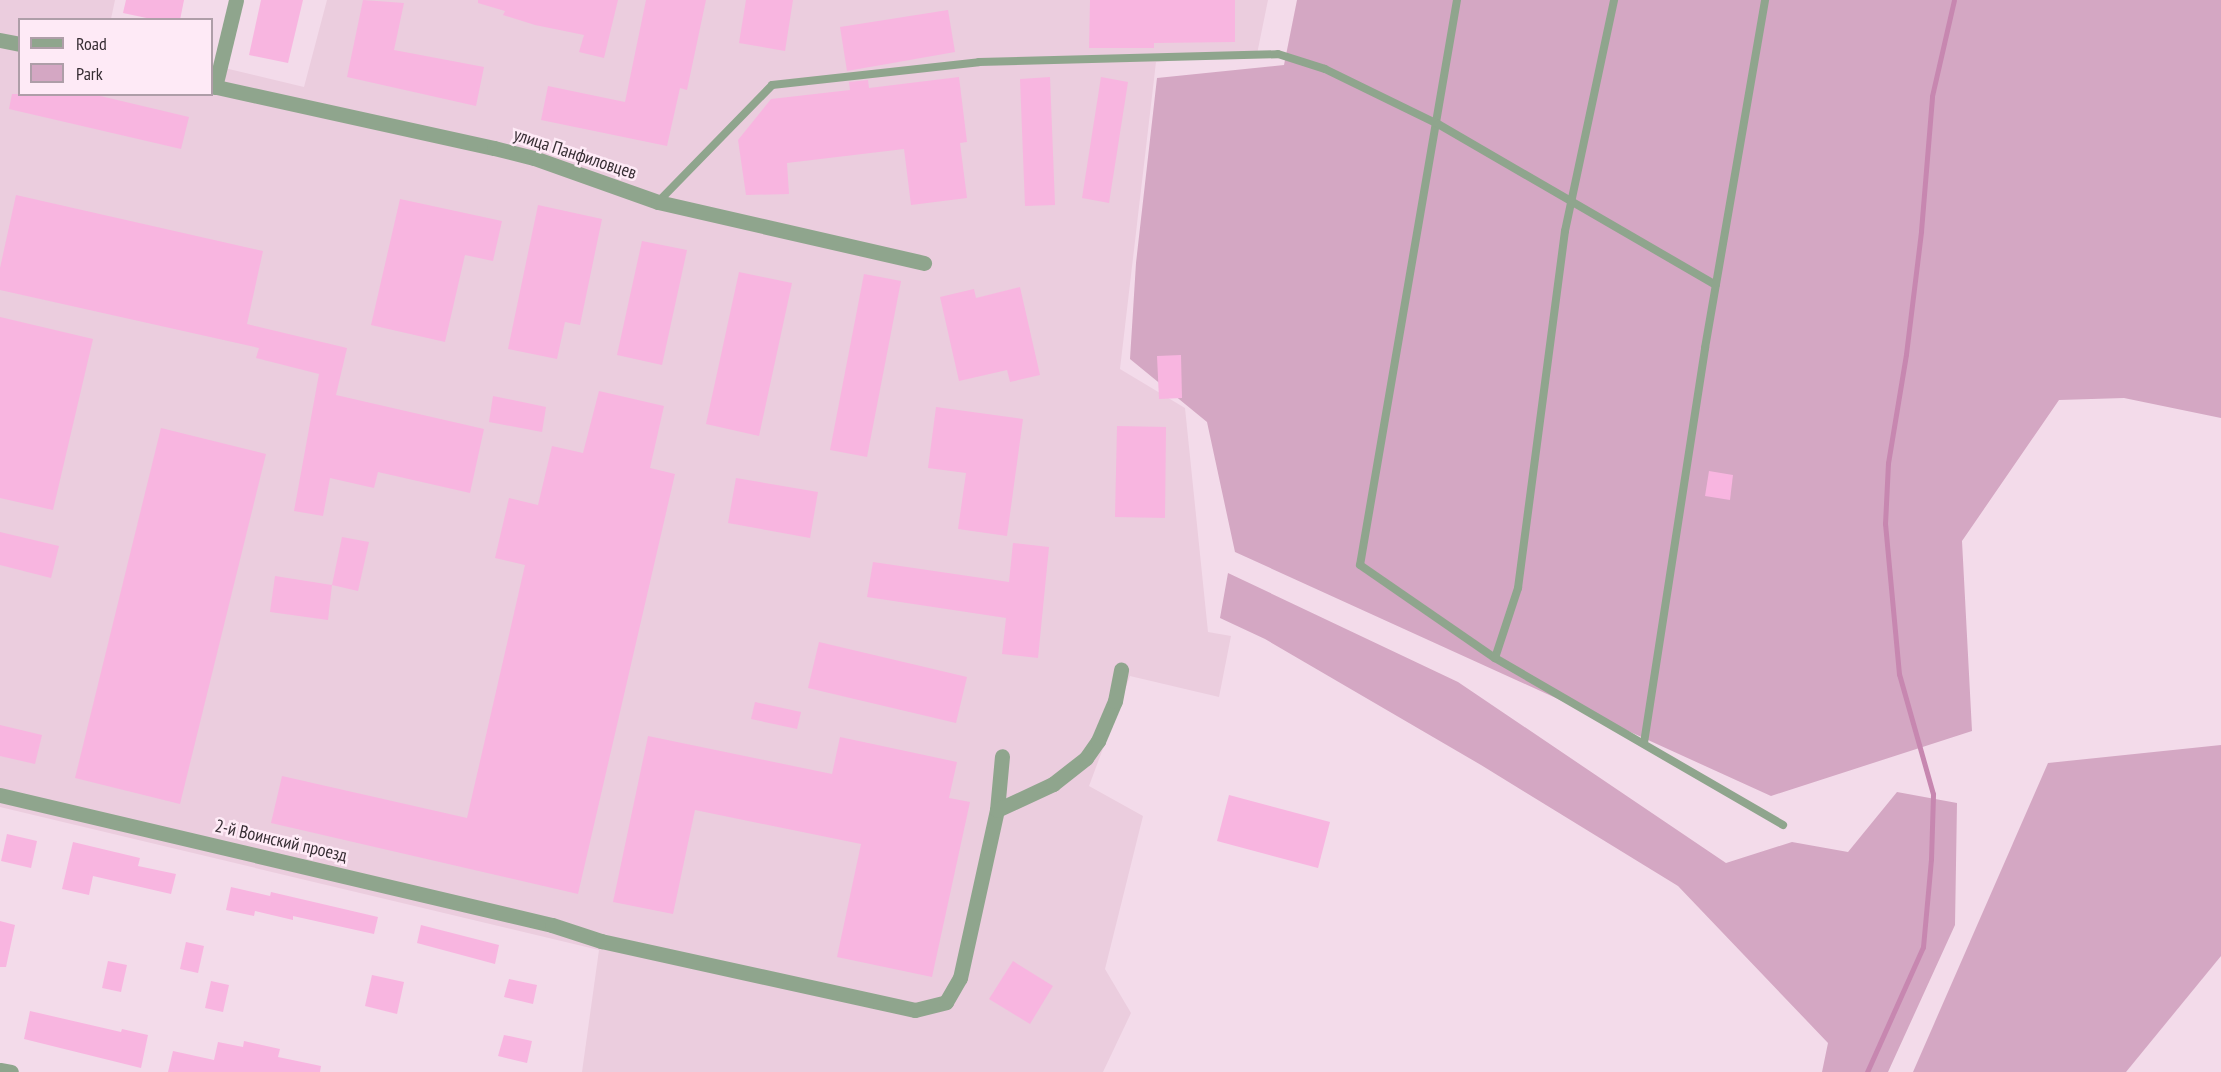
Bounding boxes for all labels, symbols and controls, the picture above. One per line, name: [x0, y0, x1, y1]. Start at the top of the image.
legend: [18, 18, 213, 96]
text: Road: [76, 32, 107, 55]
text: Park: [76, 62, 103, 85]
street label: улица Панфиловцев: [511, 124, 639, 184]
street label: 2-й Воинский проезд: [213, 815, 349, 867]

